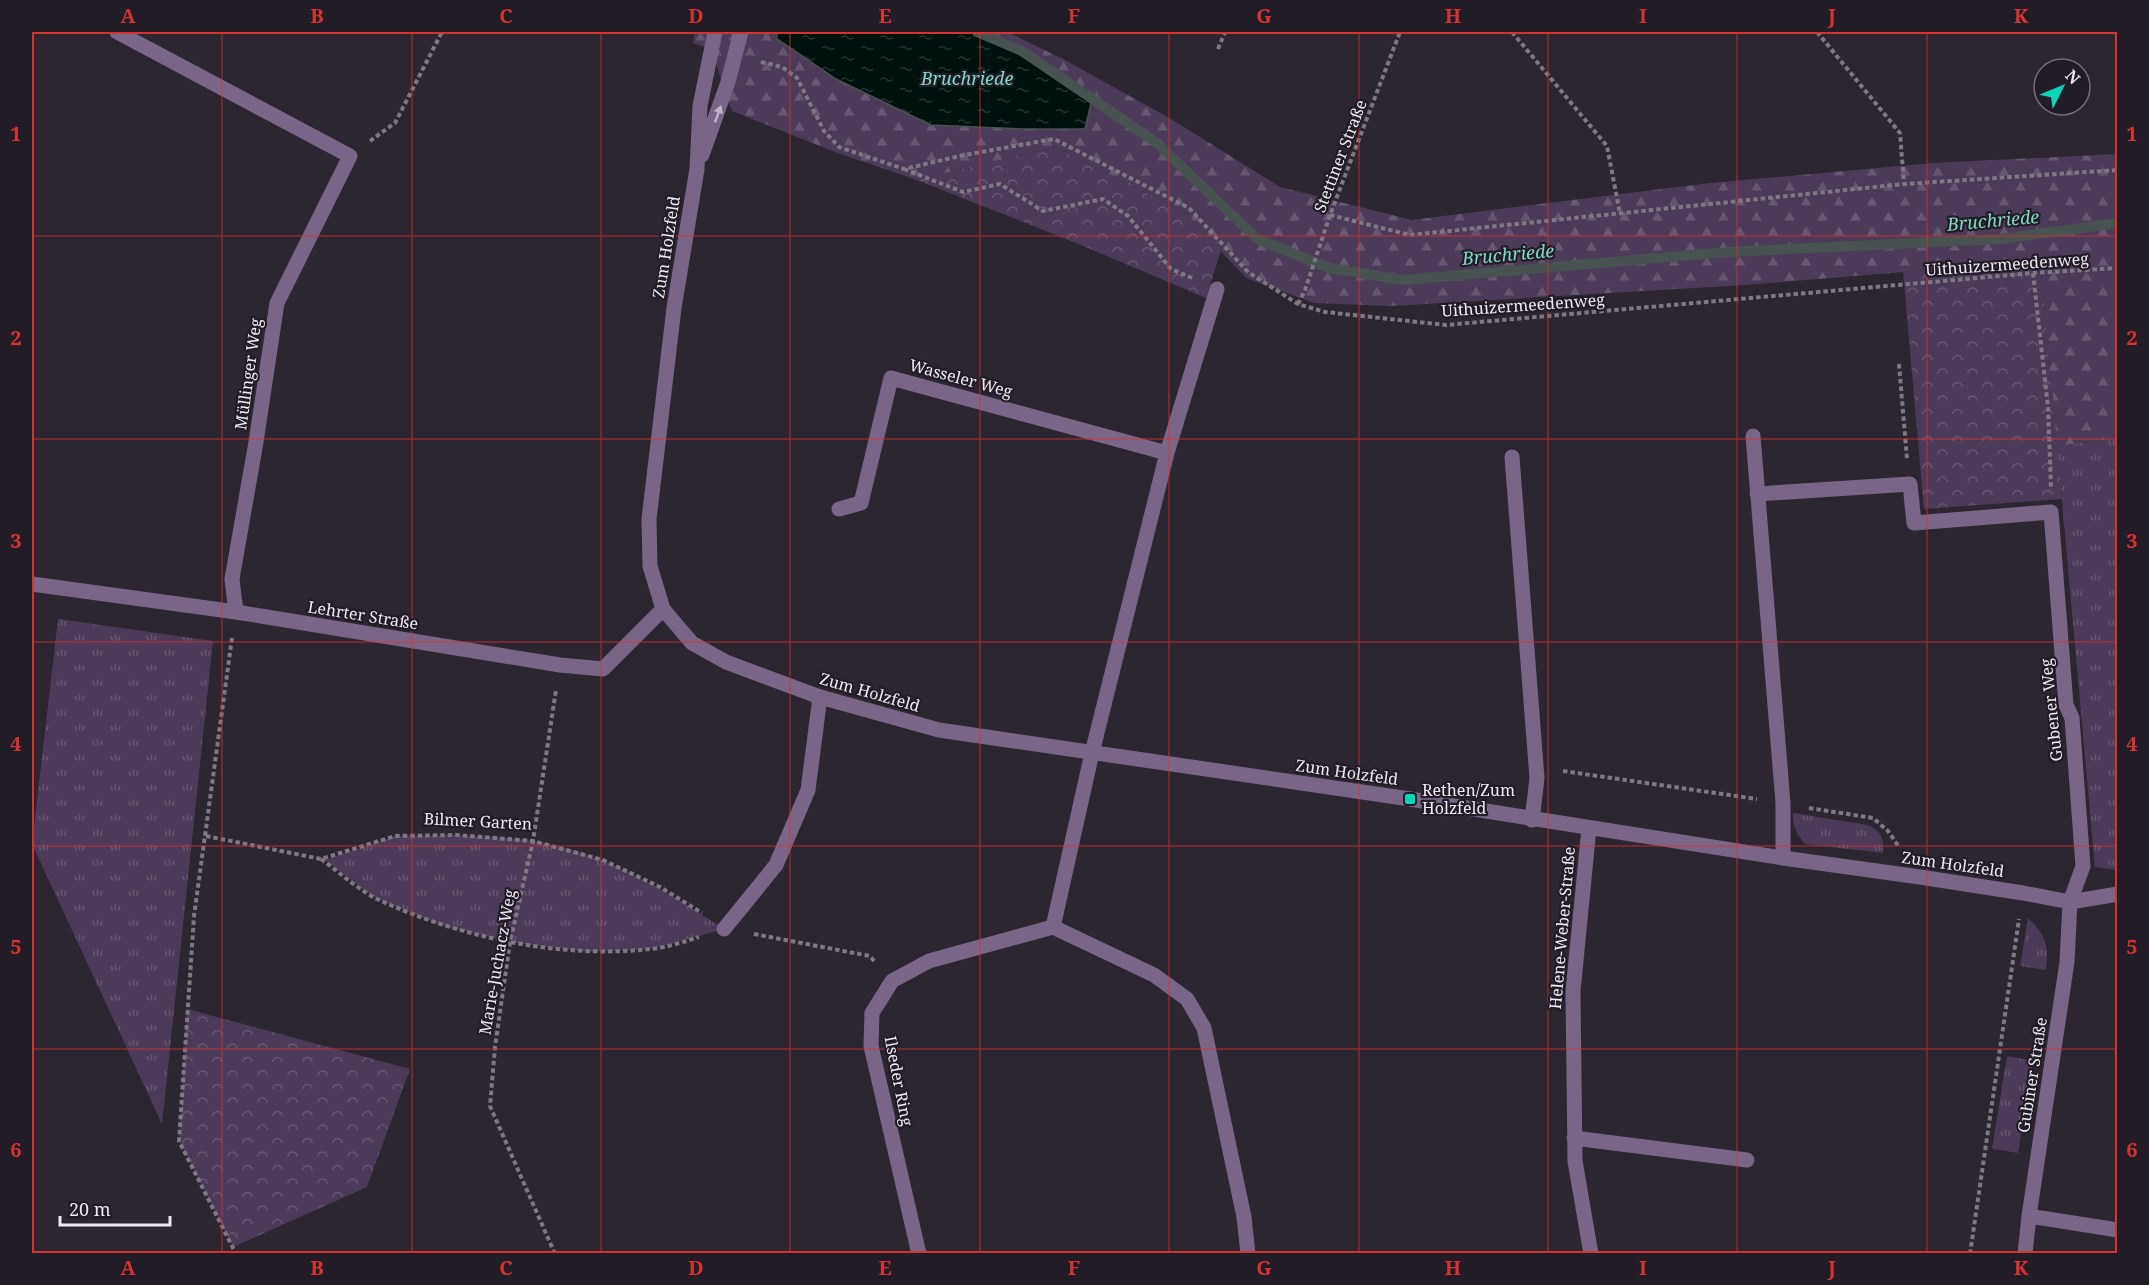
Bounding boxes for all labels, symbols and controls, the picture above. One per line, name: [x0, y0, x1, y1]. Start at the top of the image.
text: A: [120, 2, 136, 29]
text: B: [310, 2, 324, 29]
text: C: [499, 2, 513, 29]
text: D: [688, 2, 704, 29]
text: E: [878, 2, 892, 29]
text: F: [1068, 2, 1080, 29]
text: G: [1256, 2, 1272, 29]
text: H: [1445, 2, 1461, 29]
text: I: [1639, 2, 1647, 29]
text: J: [1827, 2, 1836, 29]
text: K: [2014, 2, 2029, 29]
north arrow: [2032, 57, 2092, 117]
text: N: [2061, 65, 2086, 89]
water label: Bruchriede: [920, 66, 1013, 90]
street label: Stettiner Straße: [1308, 96, 1372, 216]
one-way arrow: [713, 105, 723, 123]
text: 1: [10, 120, 22, 147]
text: 1: [2126, 120, 2138, 147]
street label: Zum Holzfeld: [647, 194, 685, 300]
water label: Bruchriede: [1945, 204, 2040, 236]
water label: Bruchriede: [1460, 238, 1555, 270]
street label: Uithuizermeedenweg: [1925, 247, 2090, 281]
street label: Uithuizermeedenweg: [1441, 288, 1606, 322]
street label: Müllinger Weg: [229, 316, 267, 431]
text: 2: [10, 324, 22, 351]
text: 2: [2126, 324, 2138, 351]
street label: Wasseler Weg: [907, 354, 1015, 402]
text: 3: [10, 527, 22, 554]
text: 3: [2126, 527, 2138, 554]
street label: Lehrter Straße: [306, 595, 420, 635]
street label: Gubener Weg: [2035, 657, 2067, 763]
street label: Zum Holzfeld: [817, 667, 923, 717]
text: 4: [10, 730, 22, 757]
text: 4: [2126, 730, 2138, 757]
street label: Zum Holzfeld: [1294, 754, 1400, 790]
place label: Rethen/Zum Holzfeld: [1422, 779, 1515, 819]
marker: Rethen/Zum Holzfeld: [1403, 792, 1417, 806]
street label: Bilmer Garten: [423, 807, 533, 835]
street label: Helene-Weber-Straße: [1544, 846, 1580, 1010]
street label: Zum Holzfeld: [1900, 846, 2006, 882]
street label: Marie-Juchacz-Weg: [473, 887, 521, 1036]
text: 5: [10, 933, 22, 960]
text: 5: [2126, 933, 2138, 960]
street label: Gubiner Straße: [2012, 1016, 2052, 1134]
street label: Ilseder Ring: [879, 1034, 919, 1128]
text: 6: [10, 1136, 22, 1163]
text: 6: [2126, 1136, 2138, 1163]
scale bar: [60, 1189, 170, 1227]
text: 20 m: [69, 1197, 111, 1221]
text: A: [120, 1254, 136, 1281]
text: B: [310, 1254, 324, 1281]
text: C: [499, 1254, 513, 1281]
text: D: [688, 1254, 704, 1281]
text: E: [878, 1254, 892, 1281]
text: F: [1068, 1254, 1080, 1281]
text: G: [1256, 1254, 1272, 1281]
text: H: [1445, 1254, 1461, 1281]
text: I: [1639, 1254, 1647, 1281]
text: J: [1827, 1254, 1836, 1281]
text: K: [2014, 1254, 2029, 1281]

